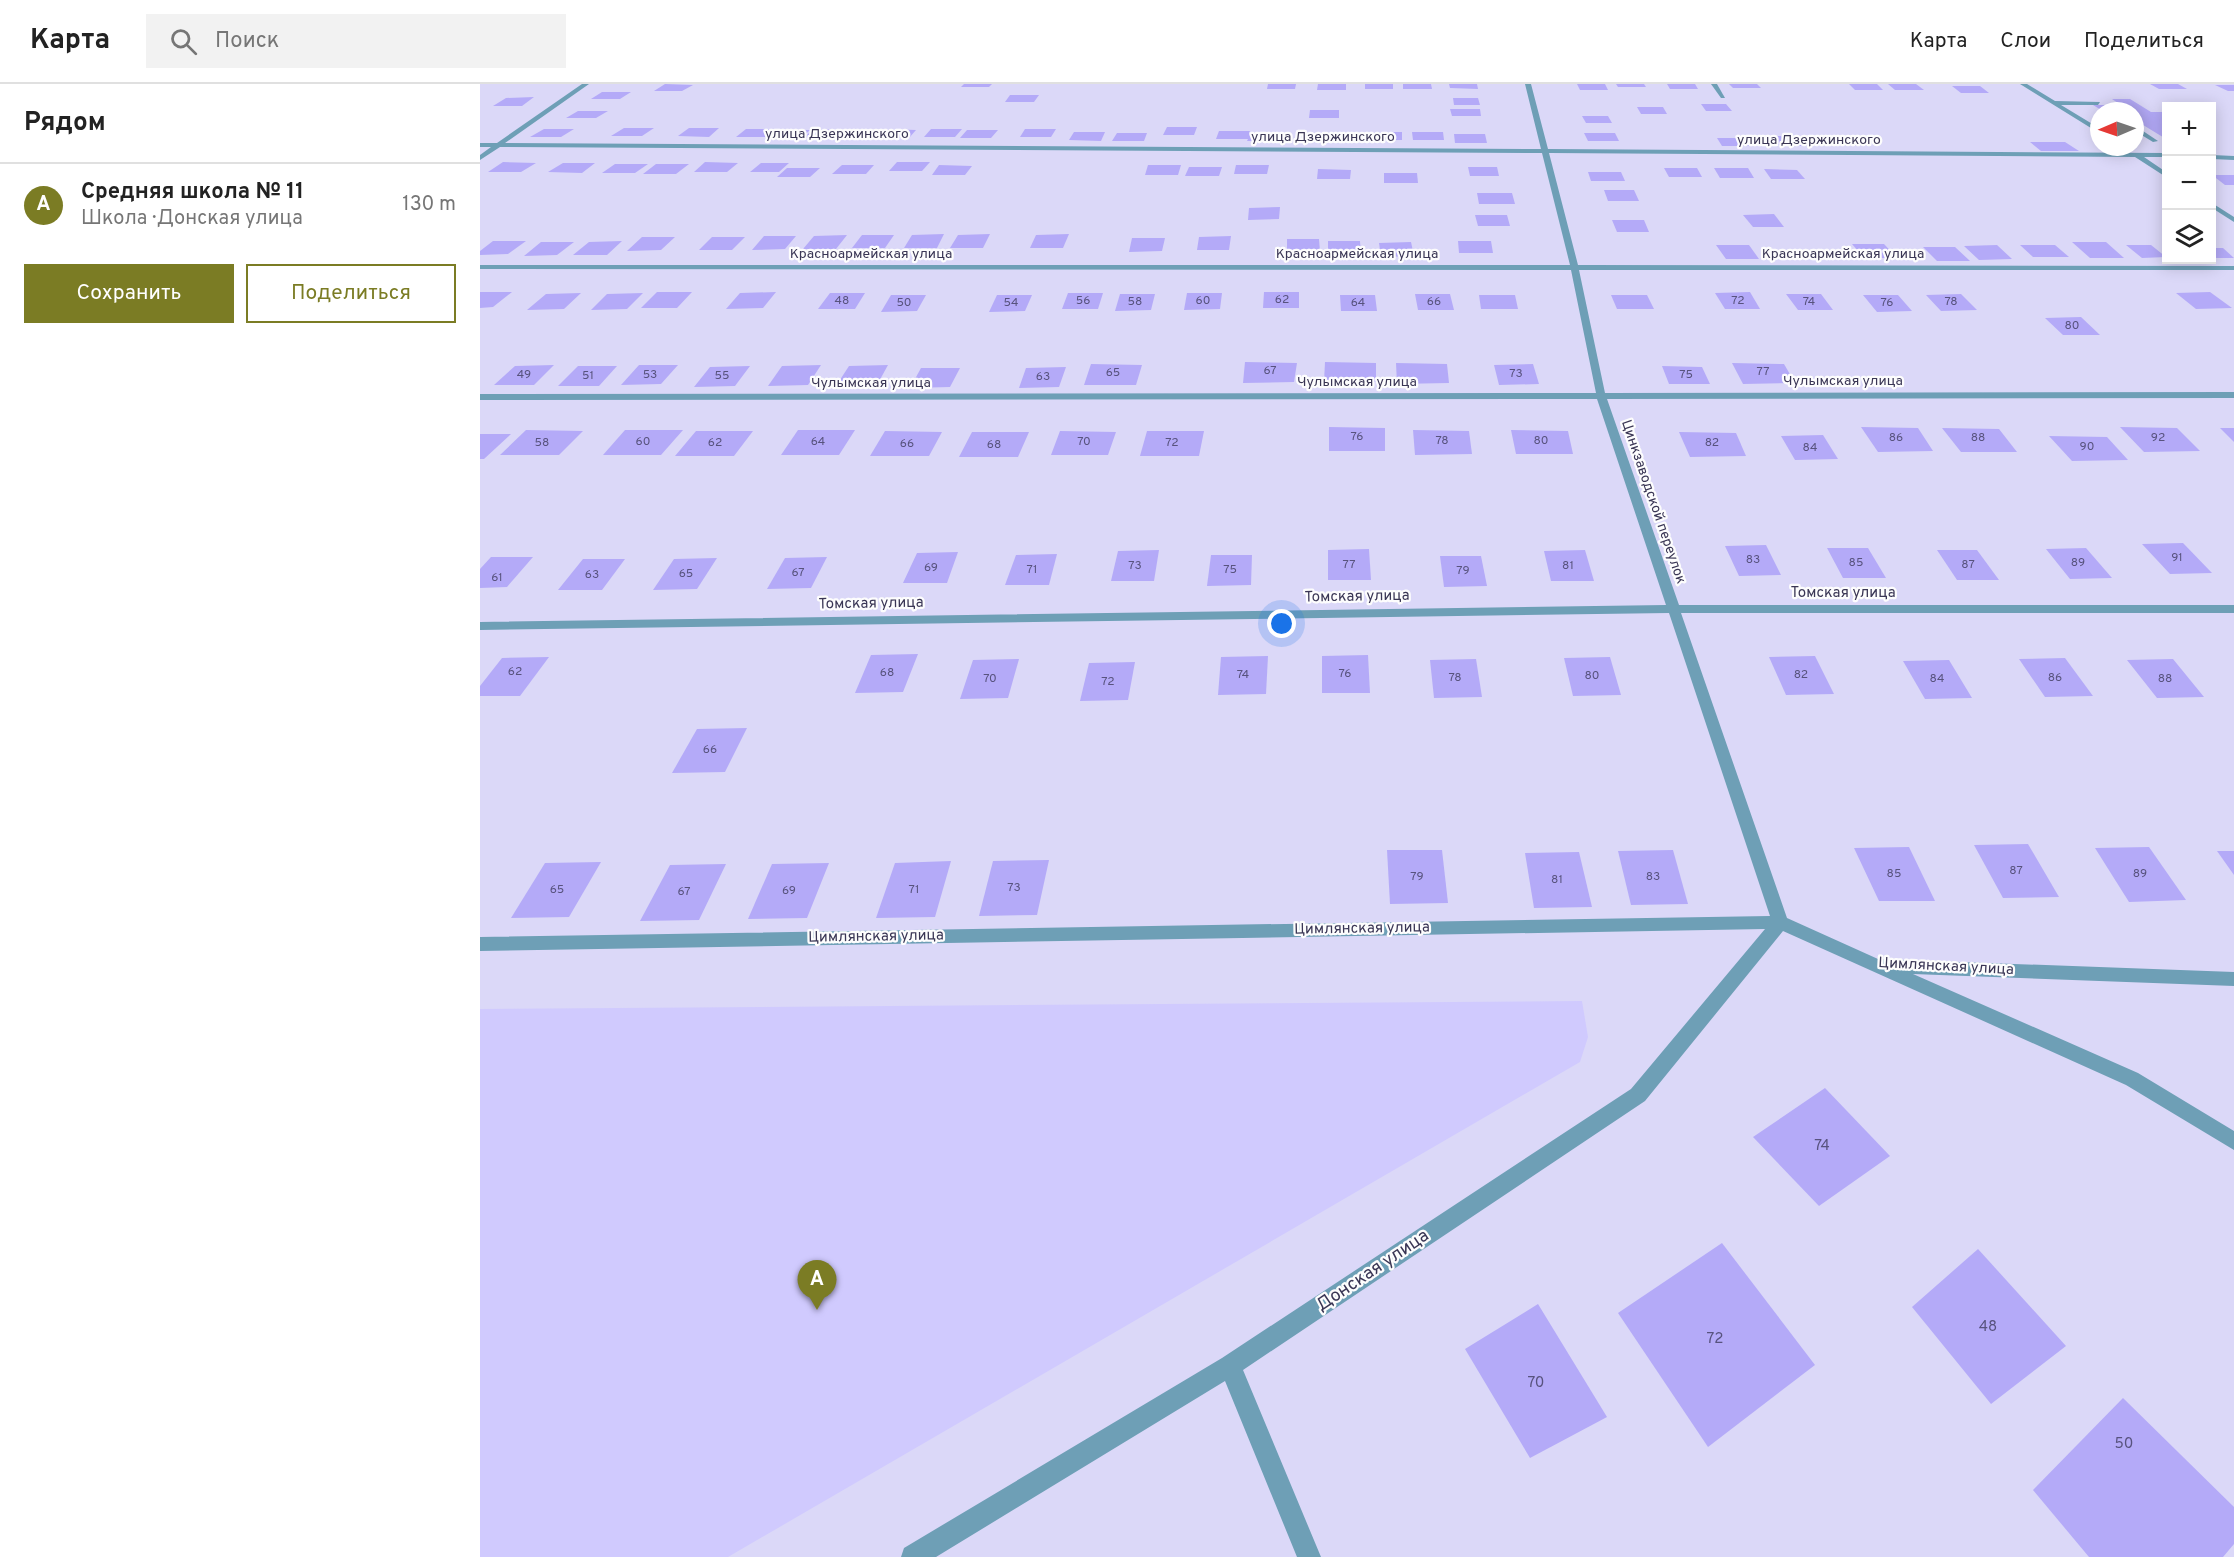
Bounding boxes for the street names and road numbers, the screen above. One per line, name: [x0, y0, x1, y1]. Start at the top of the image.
street label: улица Дзержинского: [765, 126, 909, 143]
street label: улица Дзержинского: [1251, 129, 1395, 146]
street label: улица Дзержинского: [1737, 132, 1881, 149]
street label: Красноармейская улица: [790, 246, 952, 263]
street label: Красноармейская улица: [1276, 246, 1438, 263]
street label: Красноармейская улица: [1762, 246, 1924, 263]
street label: Чулымская улица: [1783, 373, 1903, 390]
street label: Чулымская улица: [1297, 374, 1417, 391]
street label: Чулымская улица: [811, 375, 931, 392]
street label: Цинкзаводской переулок: [1617, 418, 1689, 586]
street label: Томская улица: [1790, 584, 1896, 603]
street label: Томская улица: [1304, 587, 1410, 607]
street label: Томская улица: [818, 594, 924, 614]
street label: Цимлянская улица: [1294, 918, 1430, 940]
street label: Цимлянская улица: [808, 926, 944, 948]
street label: Цимлянская улица: [1878, 954, 2014, 980]
street label: Донская улица: [1312, 1225, 1434, 1317]

